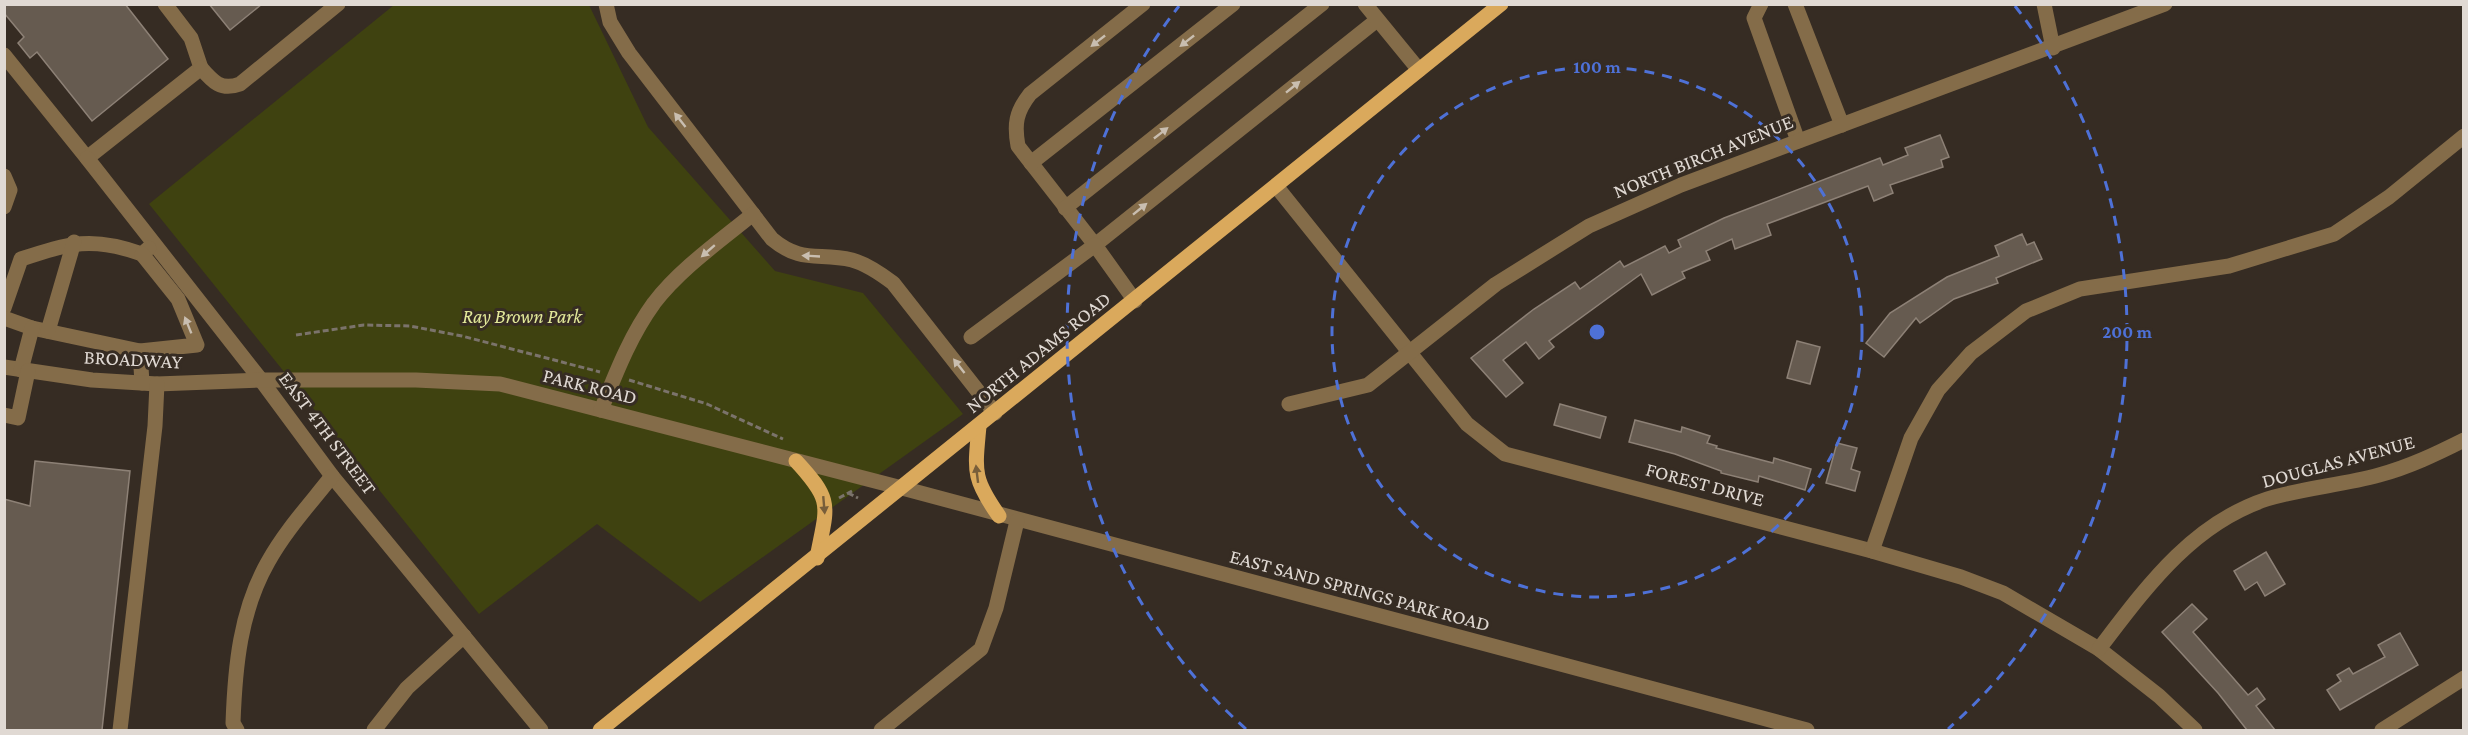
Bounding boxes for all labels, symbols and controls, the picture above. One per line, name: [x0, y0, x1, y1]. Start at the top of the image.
one-way arrow: [1180, 34, 1195, 46]
one-way arrow: [1090, 35, 1106, 48]
text: 100 m: [1573, 57, 1621, 77]
one-way arrow: [1285, 81, 1301, 94]
street label: NORTH BIRCH AVENUE: [1610, 110, 1796, 202]
one-way arrow: [675, 112, 687, 127]
one-way arrow: [1153, 127, 1168, 139]
one-way arrow: [1133, 203, 1148, 215]
one-way arrow: [701, 244, 716, 257]
one-way arrow: [802, 251, 821, 260]
street label: NORTH ADAMS ROAD: [961, 287, 1115, 417]
park label: Ray Brown Park: [462, 305, 583, 328]
one-way arrow: [183, 315, 193, 333]
centre of rings: [1587, 322, 1607, 342]
text: 200 m: [2102, 322, 2153, 342]
street label: BROADWAY: [83, 345, 183, 373]
one-way arrow: [954, 359, 966, 374]
street label: PARK ROAD: [541, 364, 639, 408]
street label: EAST 4TH STREET: [275, 367, 381, 499]
street label: DOUGLAS AVENUE: [2259, 430, 2417, 492]
street label: FOREST DRIVE: [1643, 458, 1767, 510]
one-way arrow: [972, 464, 982, 483]
one-way arrow: [819, 495, 829, 514]
street label: EAST SAND SPRINGS PARK ROAD: [1228, 545, 1492, 635]

